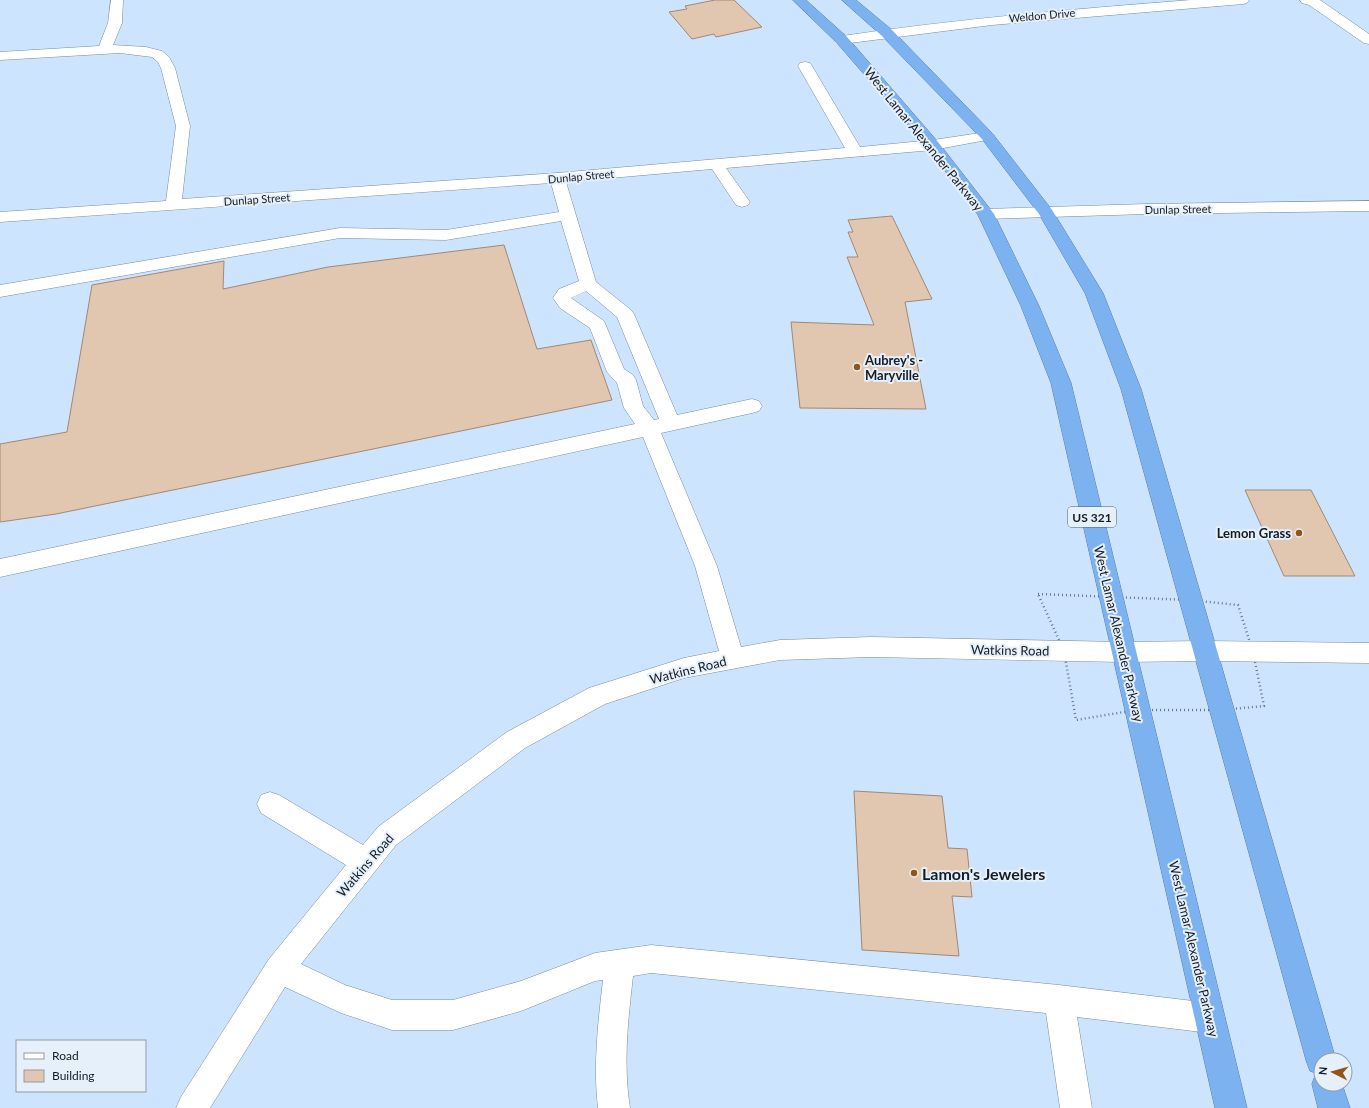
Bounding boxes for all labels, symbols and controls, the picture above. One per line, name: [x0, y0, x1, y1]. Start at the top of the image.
street label: Weldon Drive: [1008, 6, 1076, 24]
street label: West Lamar Alexander Parkway: [861, 64, 987, 214]
street label: Dunlap Street: [547, 167, 615, 185]
street label: Dunlap Street: [223, 190, 291, 208]
street label: Dunlap Street: [1145, 202, 1211, 216]
place label: Aubrey's - Maryville: [864, 352, 923, 383]
marker: Aubrey's - Maryville: [852, 362, 862, 372]
road number: US 321: [1068, 507, 1116, 527]
place label: Lemon Grass: [1217, 525, 1291, 541]
marker: Lemon Grass: [1294, 528, 1304, 538]
street label: West Lamar Alexander Parkway: [1091, 544, 1147, 724]
street label: Watkins Road: [971, 641, 1049, 659]
street label: Watkins Road: [648, 653, 728, 687]
street label: Watkins Road: [333, 830, 397, 900]
street label: West Lamar Alexander Parkway: [1166, 859, 1222, 1039]
place label: Lamon's Jewelers: [922, 864, 1045, 883]
marker: Lamon's Jewelers: [909, 868, 919, 878]
legend: [16, 1040, 146, 1092]
text: Road: [52, 1048, 79, 1063]
north arrow: [1313, 1052, 1353, 1092]
text: N: [1316, 1066, 1329, 1076]
text: Building: [52, 1068, 95, 1083]

